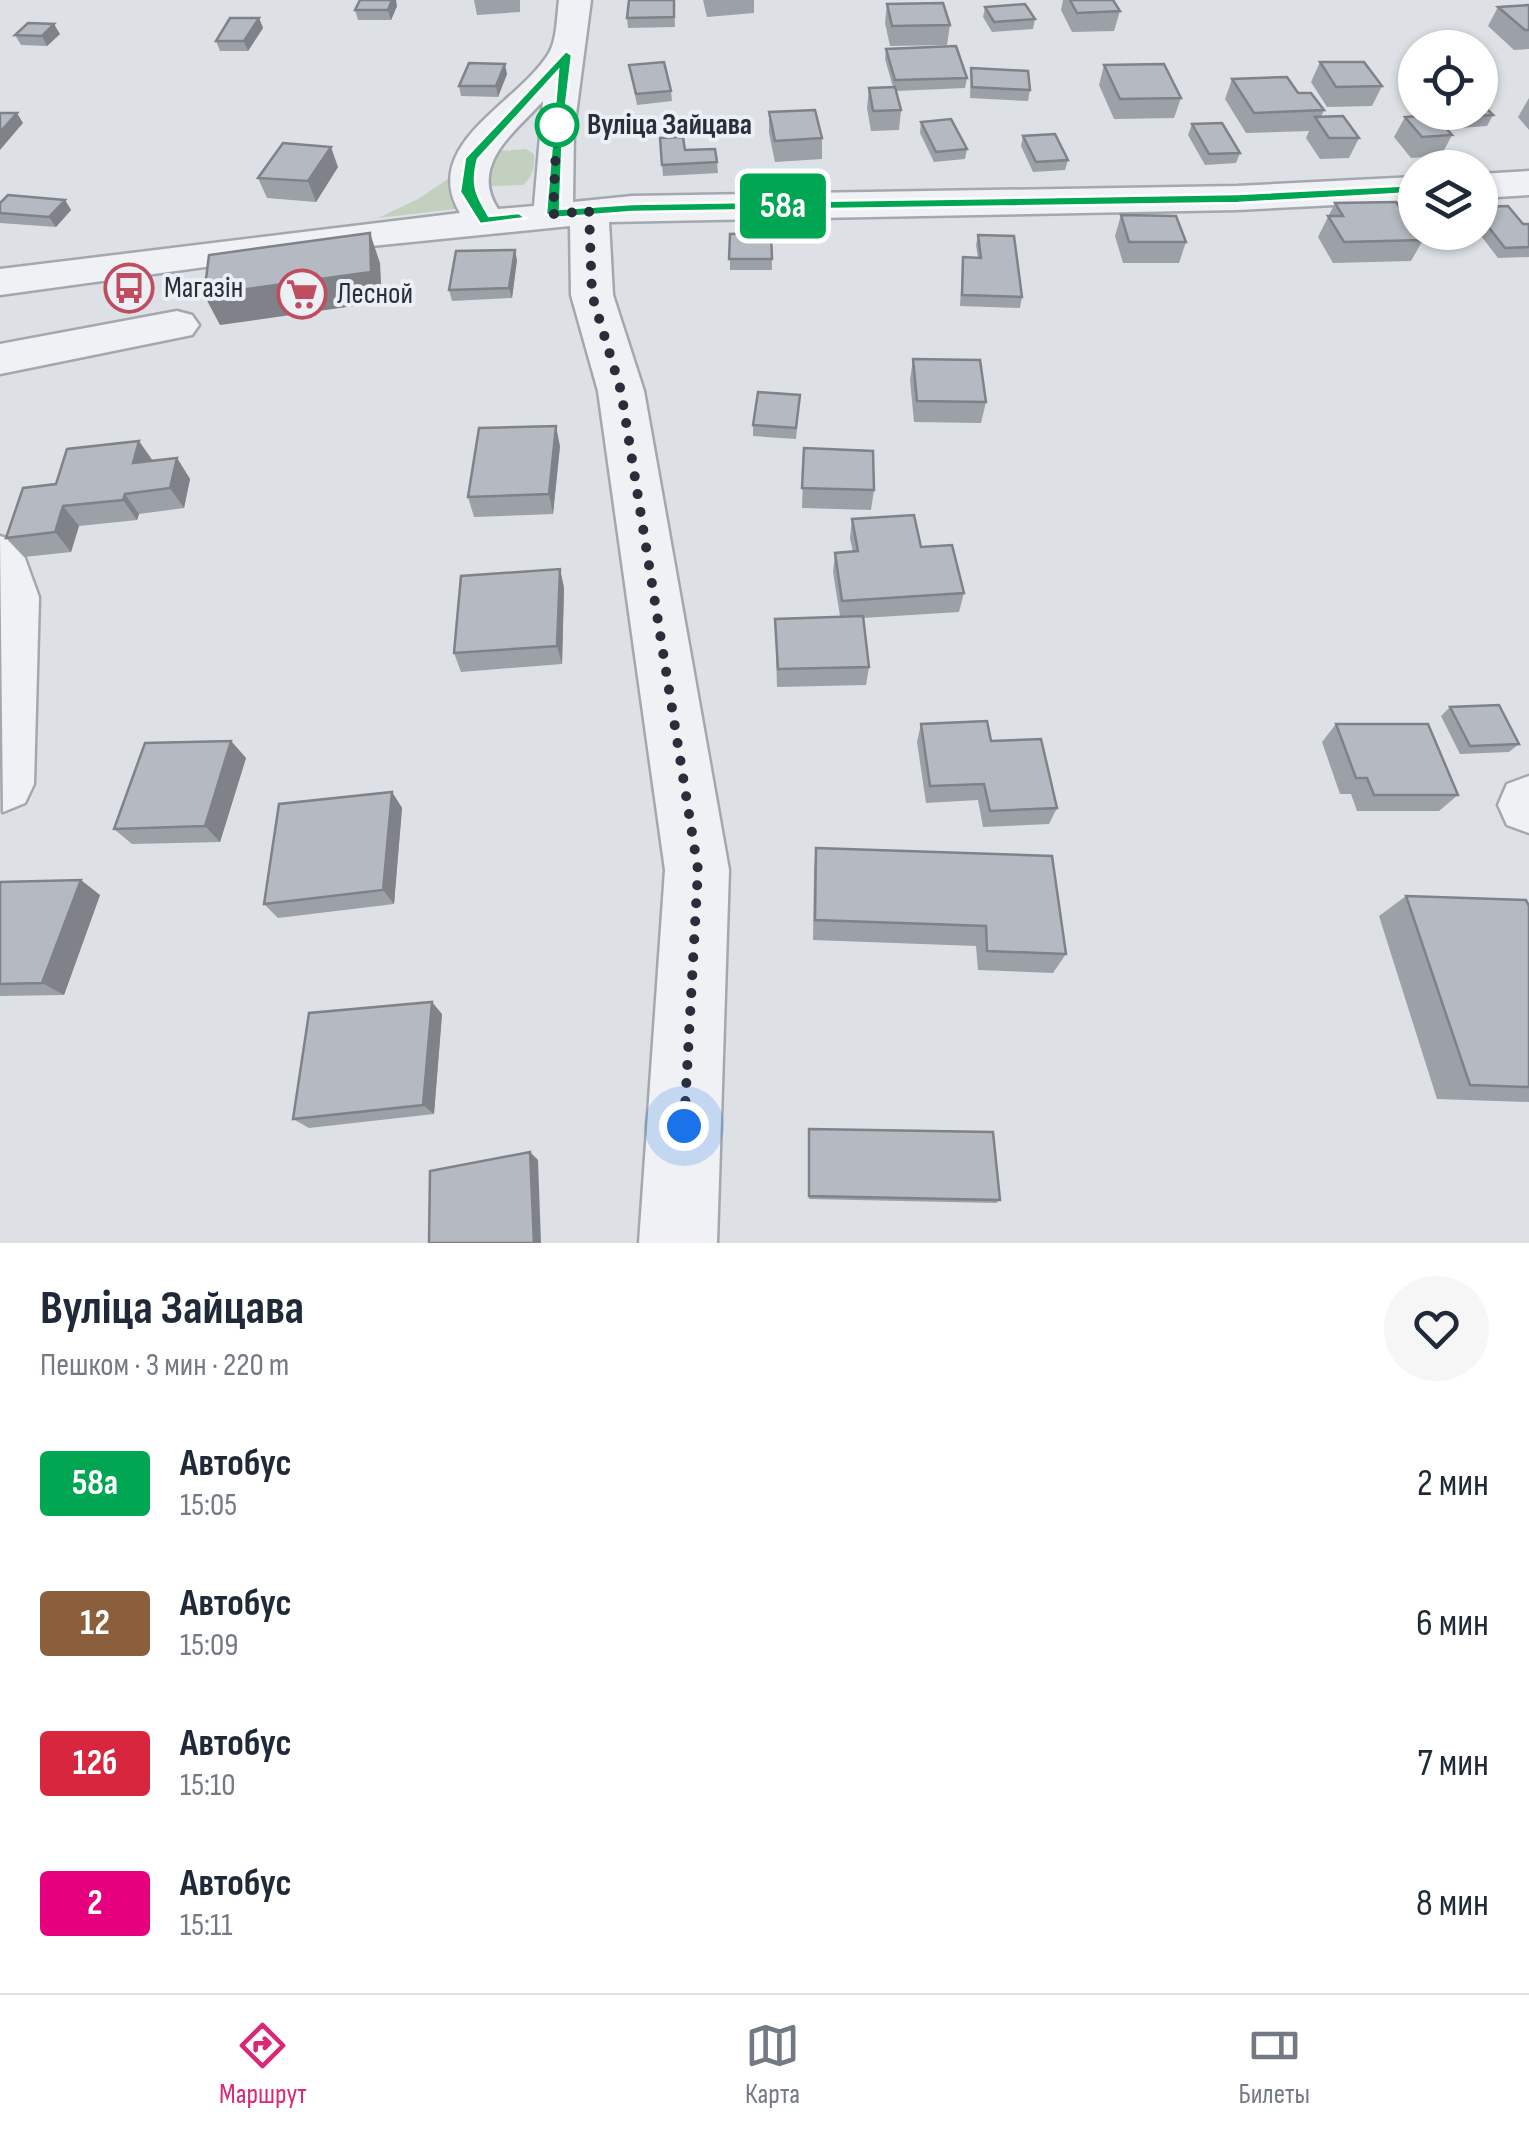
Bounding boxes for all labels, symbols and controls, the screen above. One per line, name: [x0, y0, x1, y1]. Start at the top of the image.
map controls: [1398, 30, 1498, 250]
button: locate: [1398, 30, 1498, 130]
marker: Вуліца Зайцава: [536, 104, 578, 146]
place label: Вуліца Зайцава: [587, 107, 752, 143]
button: layers: [1398, 150, 1498, 250]
line badge: 58а: [726, 174, 840, 238]
text: 58а: [760, 185, 806, 228]
bus stop icon: Магазін: [103, 262, 155, 314]
supermarket icon: Лесной: [276, 268, 328, 320]
place label: Магазін: [164, 270, 243, 306]
place label: Лесной: [337, 276, 413, 312]
your location: [659, 1101, 709, 1151]
button: heart: [1384, 1276, 1489, 1381]
text: Вуліца Зайцава: [40, 1280, 304, 1337]
text: Пешком · 3 мин · 220 m: [40, 1346, 289, 1385]
text: Автобус: [180, 1441, 291, 1486]
text: 2 мин: [1417, 1461, 1489, 1506]
text: 58а: [72, 1462, 118, 1505]
text: 15:05: [180, 1486, 237, 1525]
text: Автобус: [180, 1581, 291, 1626]
text: 6 мин: [1416, 1601, 1489, 1646]
text: 12: [80, 1602, 110, 1645]
text: 15:09: [180, 1626, 239, 1665]
text: Автобус: [180, 1721, 291, 1766]
text: 7 мин: [1417, 1741, 1489, 1786]
text: 12б: [73, 1742, 117, 1785]
text: 15:10: [180, 1766, 236, 1805]
text: Автобус: [180, 1861, 291, 1906]
text: 8 мин: [1416, 1881, 1489, 1926]
text: 2: [87, 1882, 103, 1925]
text: 15:11: [180, 1906, 232, 1945]
tab: Маршрут: [219, 2018, 307, 2111]
tab: Карта: [745, 2018, 800, 2111]
tab: Билеты: [1238, 2018, 1310, 2111]

